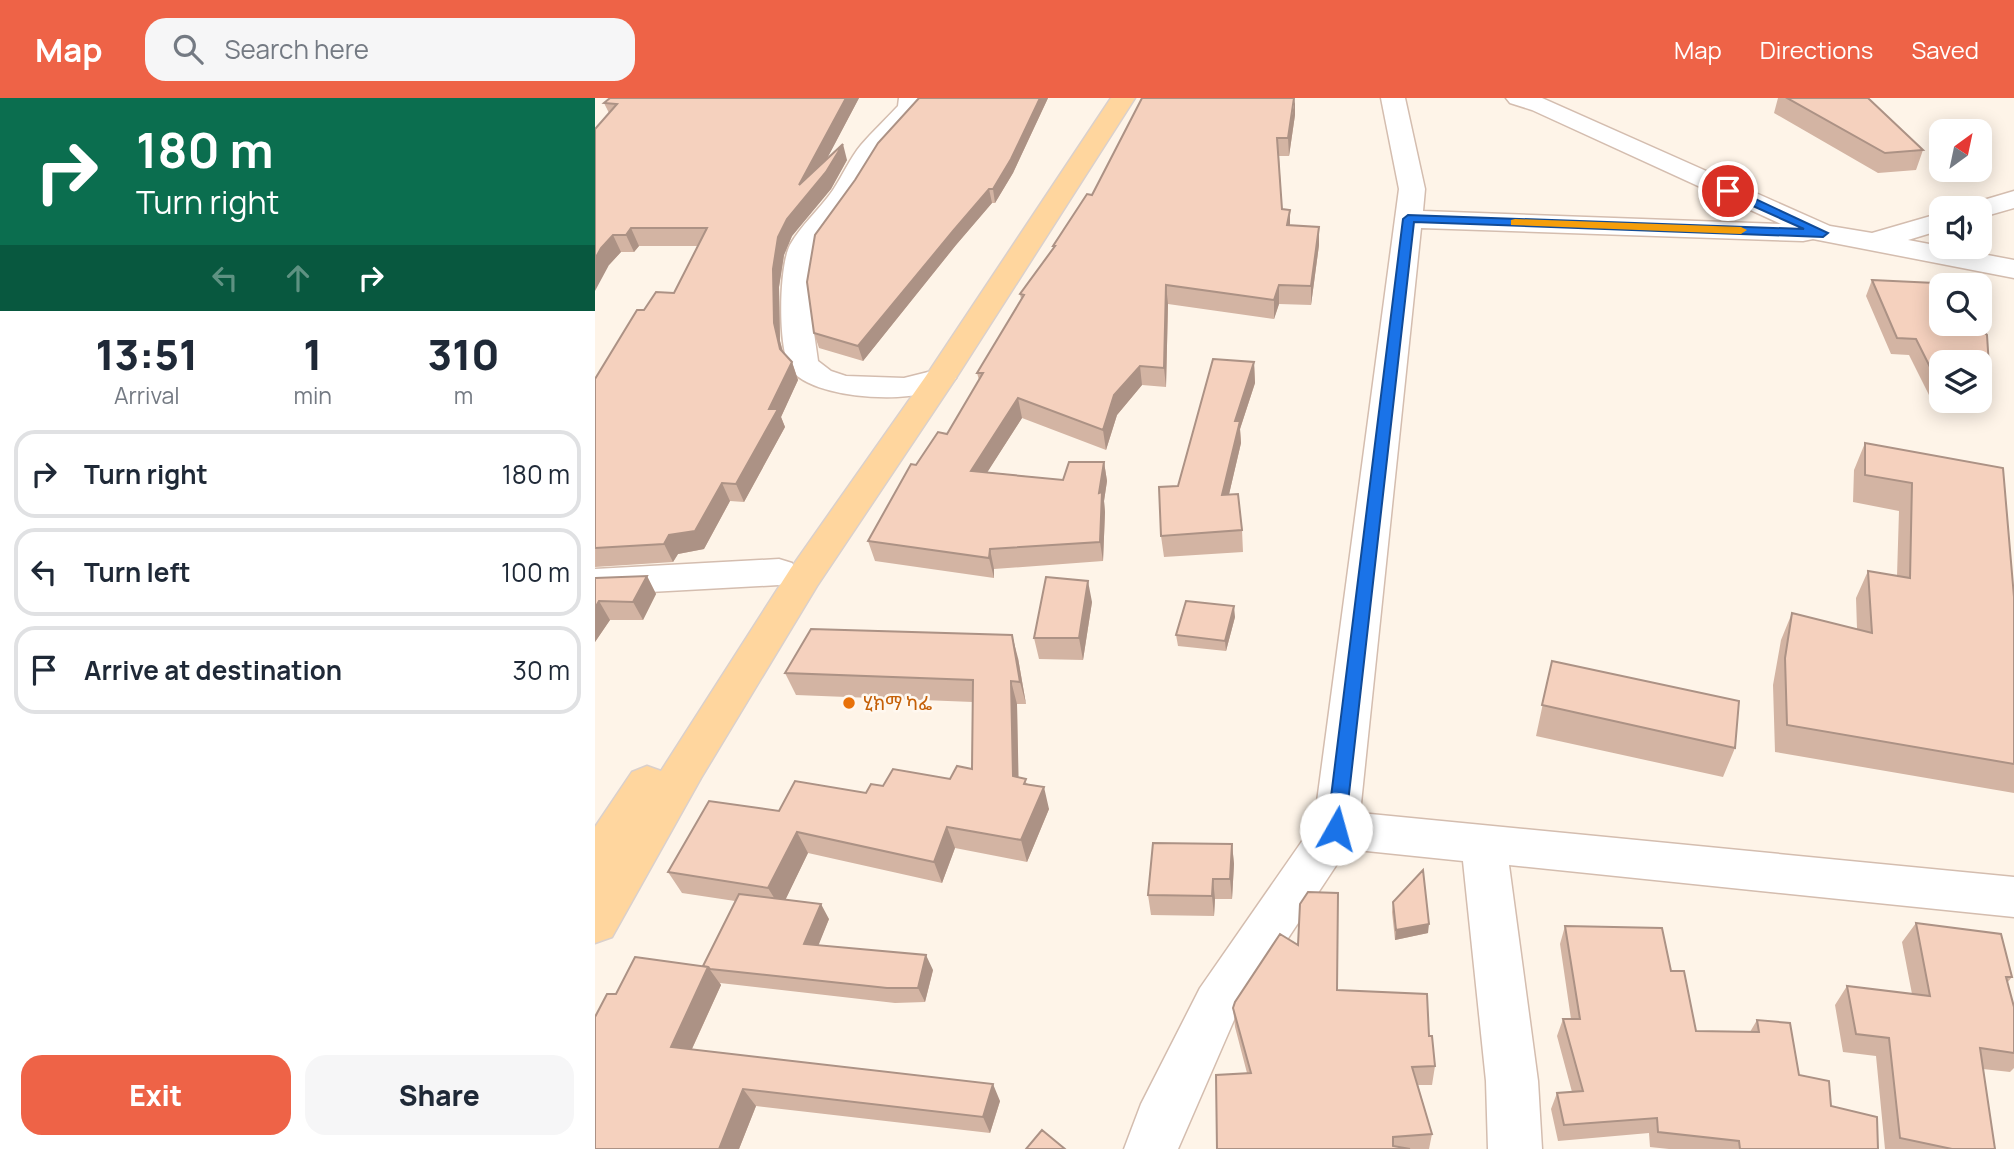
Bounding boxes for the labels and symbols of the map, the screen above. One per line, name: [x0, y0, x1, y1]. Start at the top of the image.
north arrow: [1929, 119, 1991, 182]
pin: [1698, 161, 1758, 221]
place label: ሂክማ ካፌ: [863, 690, 932, 716]
marker: ሂክማ ካፌ: [841, 695, 857, 711]
position arrow: [1299, 792, 1373, 866]

